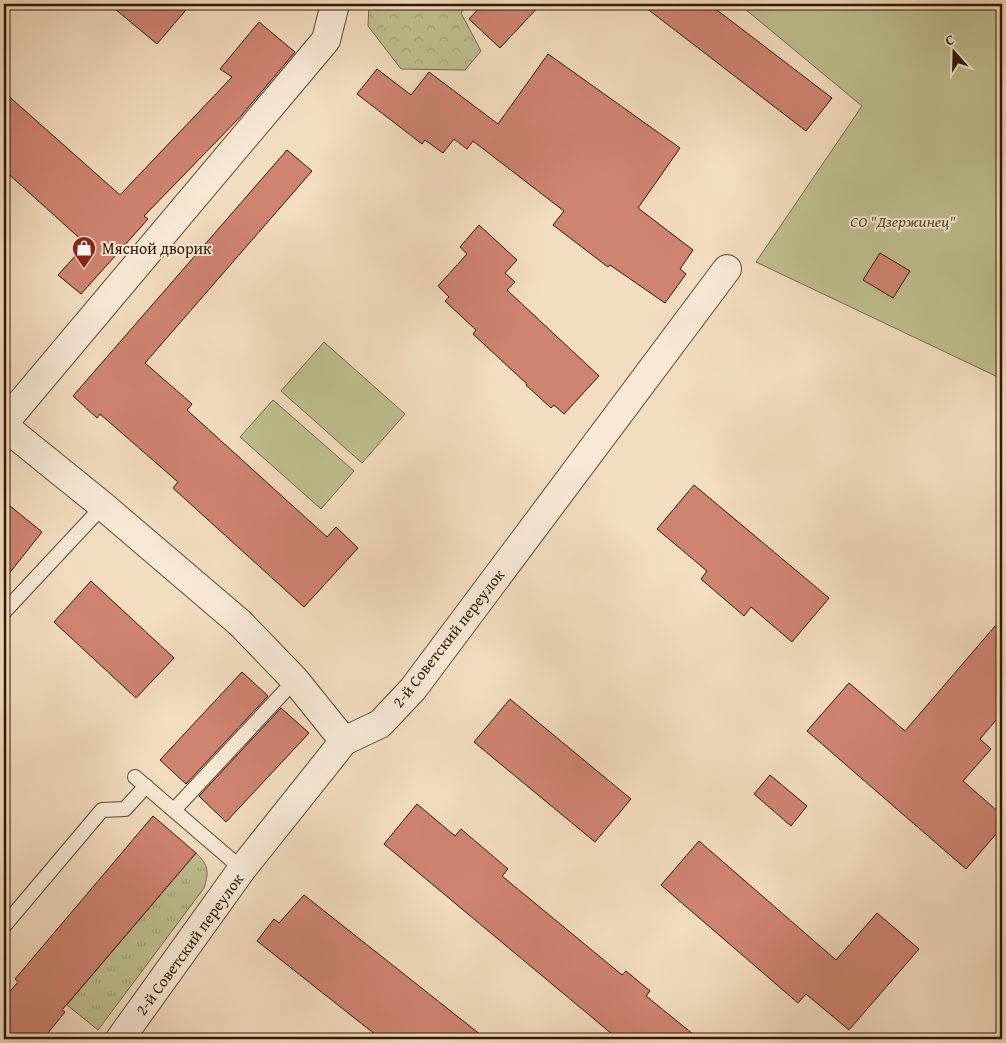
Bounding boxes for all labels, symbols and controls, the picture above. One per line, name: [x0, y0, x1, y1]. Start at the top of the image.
north arrow: [928, 28, 978, 78]
text: С: [942, 29, 957, 51]
park label: СО "Дзержинец": [850, 209, 956, 233]
shop icon: Мясной дворик: [71, 235, 97, 269]
place label: Мясной дворик: [102, 236, 212, 260]
street label: 2-й Советский переулок: [386, 563, 510, 712]
street label: 2-й Советский переулок: [129, 868, 249, 1020]

